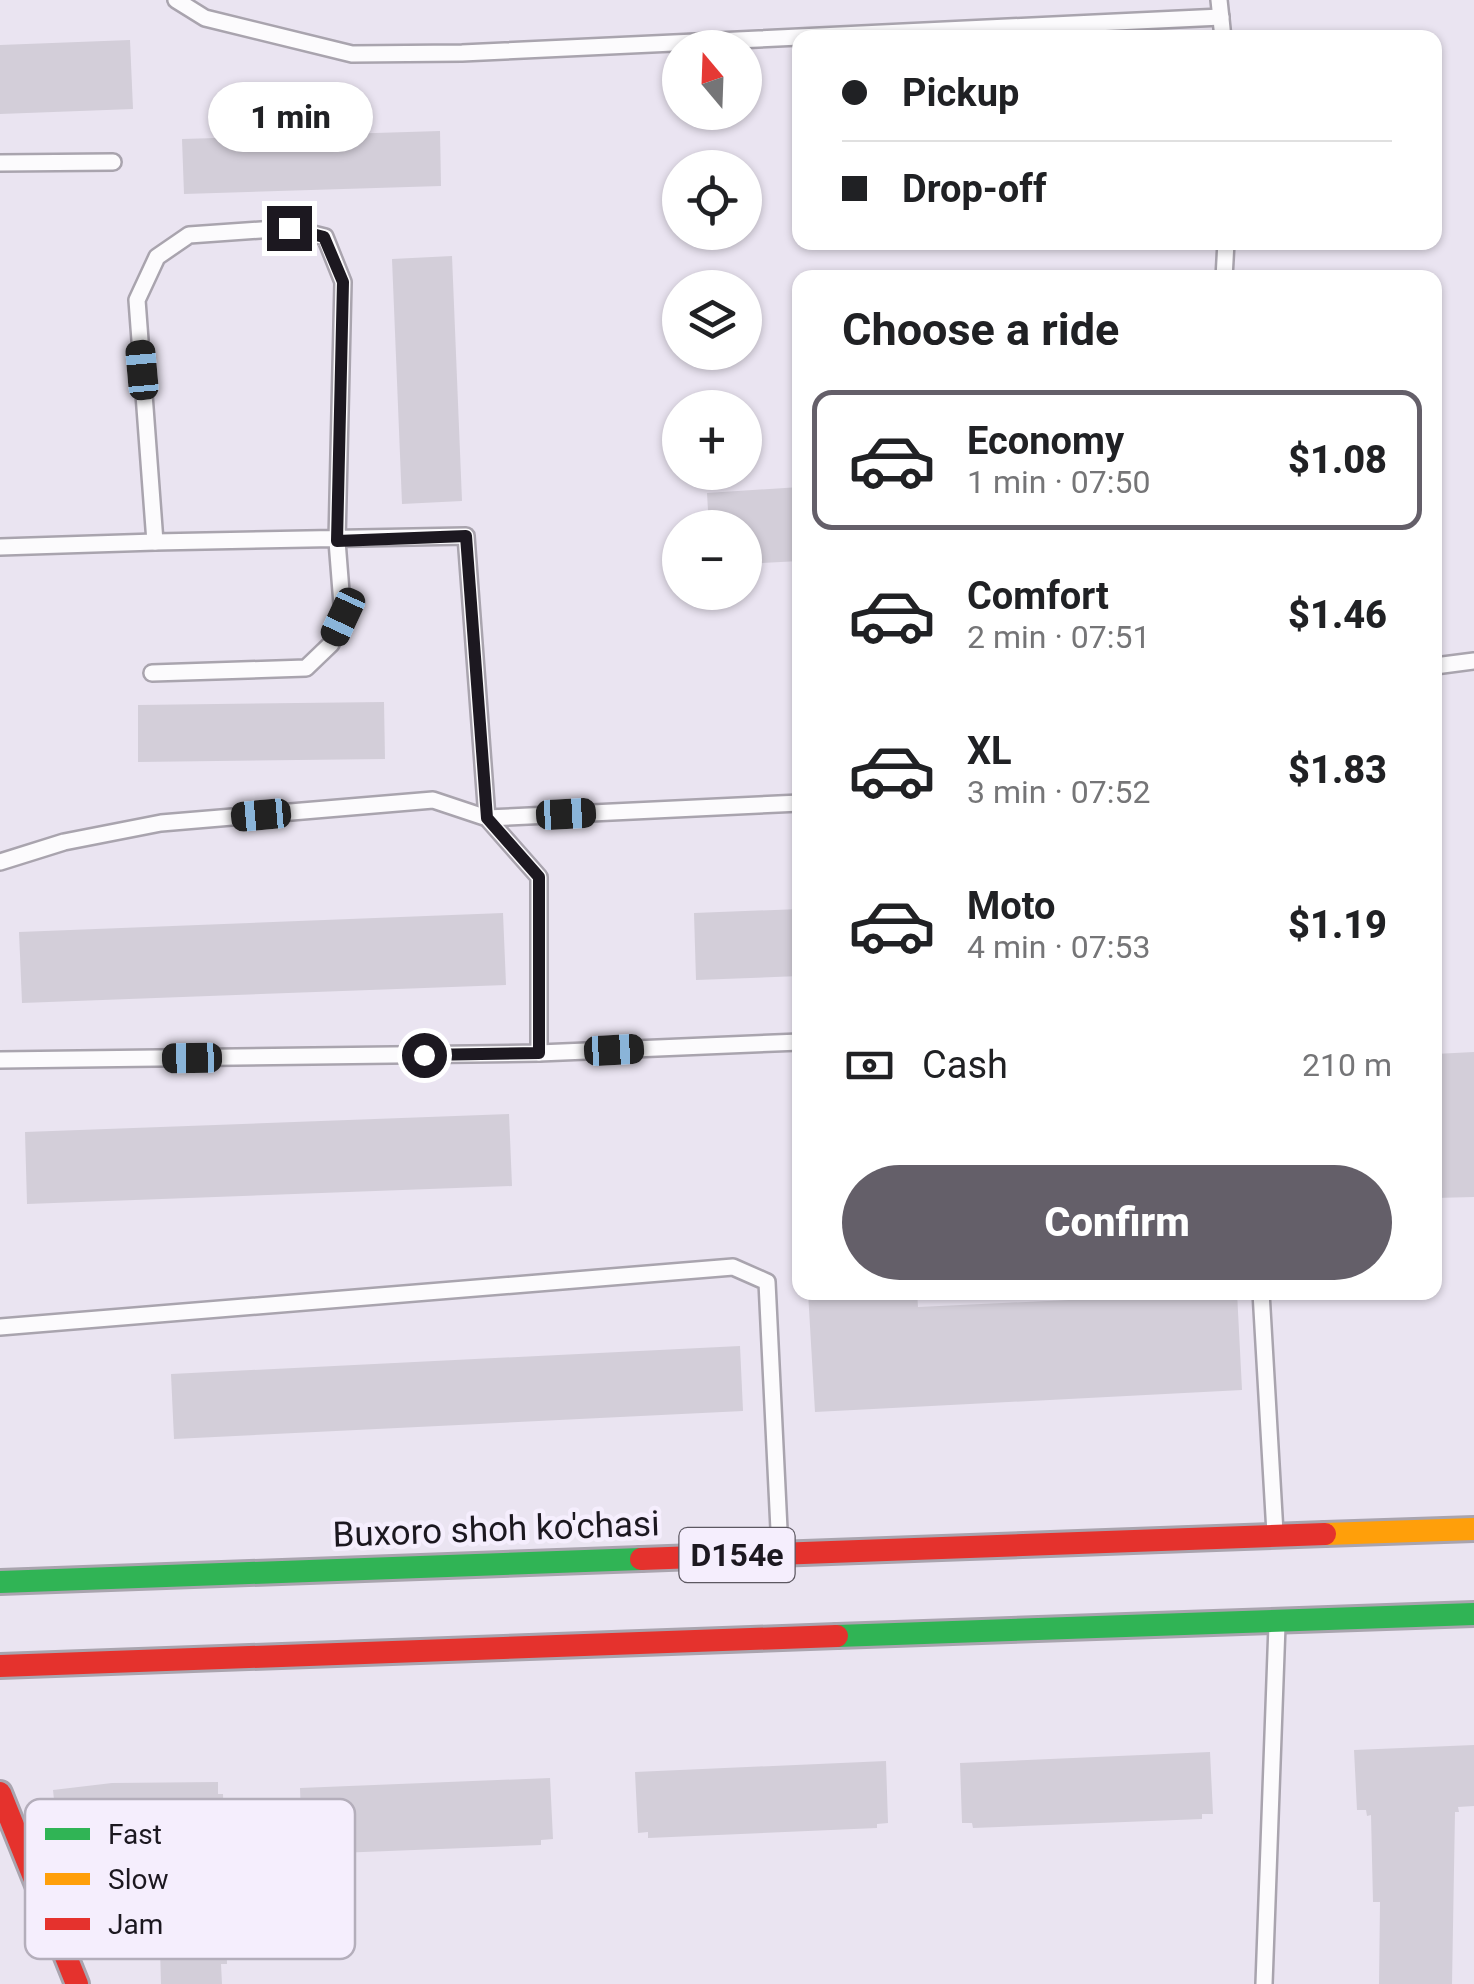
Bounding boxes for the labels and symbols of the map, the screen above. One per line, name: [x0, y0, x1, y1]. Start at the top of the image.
north arrow: [662, 30, 762, 130]
callout: 1 min: [206, 83, 372, 153]
route end: [267, 206, 312, 251]
car: [124, 339, 160, 401]
car: [317, 583, 369, 651]
car: [230, 797, 292, 833]
car: [535, 797, 597, 831]
route start: [402, 1033, 447, 1078]
car: [583, 1033, 645, 1067]
car: [162, 1042, 222, 1074]
street label: Buxoro shoh ko'chasi: [332, 1503, 660, 1556]
road number: D154e: [680, 1528, 794, 1582]
legend: [25, 1799, 355, 1959]
text: Fast: [108, 1818, 162, 1851]
text: Slow: [108, 1863, 168, 1896]
text: Jam: [108, 1908, 163, 1941]

